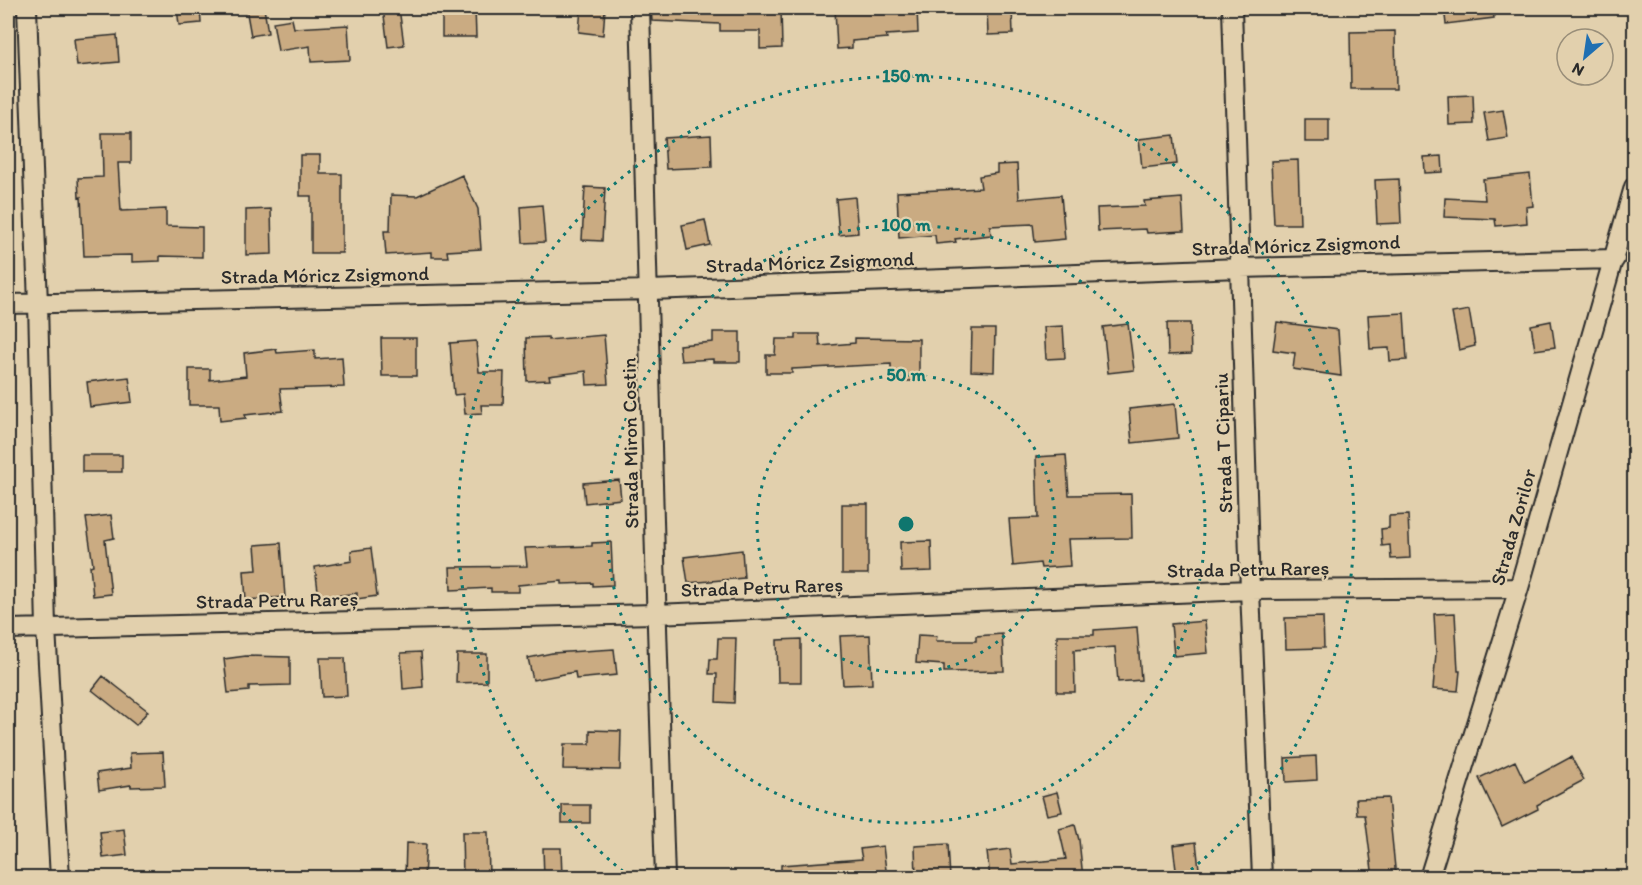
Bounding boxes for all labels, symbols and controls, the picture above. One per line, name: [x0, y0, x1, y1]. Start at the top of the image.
north arrow: [1555, 27, 1615, 87]
text: N: [1569, 59, 1587, 81]
text: 150 m: [882, 65, 931, 87]
text: 100 m: [881, 214, 932, 236]
street label: Strada Móricz Zsigmond: [1191, 229, 1401, 261]
street label: Strada Móricz Zsigmond: [705, 246, 915, 278]
street label: Strada Móricz Zsigmond: [221, 261, 430, 289]
street label: Strada Miron Costin: [617, 357, 643, 529]
text: 50 m: [886, 364, 927, 386]
street label: Strada T Cipariu: [1209, 372, 1237, 514]
street label: Strada Zorilor: [1485, 466, 1541, 588]
centre of rings: [896, 514, 916, 534]
street label: Strada Petru Rareș: [1167, 556, 1329, 582]
street label: Strada Petru Rareș: [680, 572, 844, 602]
street label: Strada Petru Rareș: [196, 587, 358, 613]

